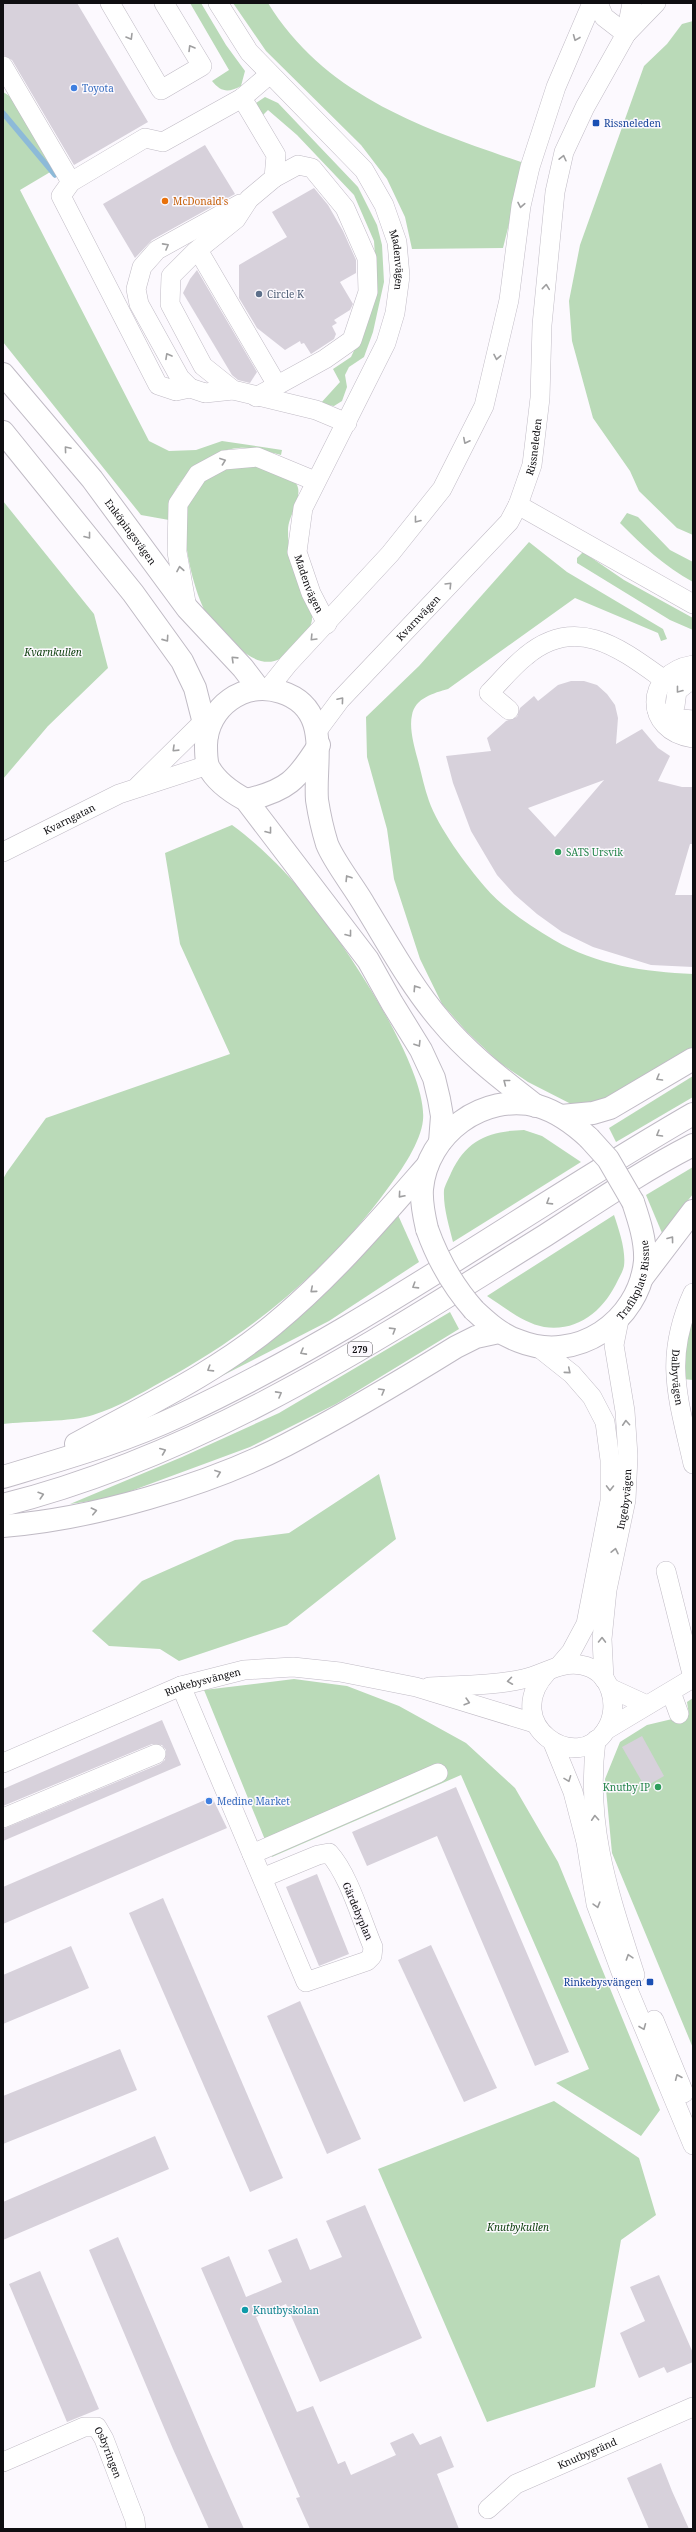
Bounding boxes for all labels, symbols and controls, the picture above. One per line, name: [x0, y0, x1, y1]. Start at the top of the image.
one-way arrow: [125, 33, 132, 40]
one-way arrow: [572, 35, 580, 42]
one-way arrow: [188, 45, 196, 52]
place label: Toyota: [82, 81, 114, 95]
marker: Toyota: [69, 83, 79, 93]
place label: Rissneleden: [604, 116, 662, 130]
marker: Rissneleden: [591, 118, 601, 128]
one-way arrow: [558, 155, 566, 161]
place label: McDonald's: [173, 194, 229, 208]
marker: McDonald's: [160, 196, 170, 206]
one-way arrow: [518, 202, 526, 208]
street label: Madenvägen: [386, 227, 407, 292]
one-way arrow: [161, 243, 169, 250]
one-way arrow: [541, 284, 550, 290]
place label: Circle K: [267, 287, 305, 301]
marker: Circle K: [254, 289, 264, 299]
one-way arrow: [165, 353, 172, 360]
one-way arrow: [493, 354, 501, 360]
street label: Rissneleden: [522, 417, 545, 477]
one-way arrow: [464, 436, 471, 444]
one-way arrow: [64, 446, 71, 454]
one-way arrow: [220, 458, 227, 466]
street label: Enköpingsvägen: [102, 496, 160, 568]
one-way arrow: [415, 515, 422, 522]
one-way arrow: [84, 531, 91, 538]
street label: Madenvägen: [291, 553, 327, 616]
one-way arrow: [176, 566, 185, 572]
one-way arrow: [444, 582, 452, 590]
street label: Kvarnvägen: [393, 591, 444, 644]
one-way arrow: [310, 633, 318, 641]
one-way arrow: [161, 635, 168, 642]
park label: Kvarnkullen: [23, 645, 82, 659]
one-way arrow: [231, 656, 239, 664]
one-way arrow: [677, 686, 684, 693]
one-way arrow: [336, 697, 343, 704]
one-way arrow: [172, 744, 180, 752]
street label: Kvarngatan: [41, 800, 98, 838]
one-way arrow: [265, 827, 272, 834]
place label: SATS Ursvik: [566, 845, 623, 859]
marker: SATS Ursvik: [553, 847, 563, 857]
one-way arrow: [345, 875, 353, 882]
one-way arrow: [344, 930, 351, 937]
one-way arrow: [414, 986, 421, 993]
one-way arrow: [413, 1040, 421, 1047]
one-way arrow: [656, 1074, 663, 1081]
one-way arrow: [503, 1079, 510, 1086]
one-way arrow: [656, 1129, 663, 1136]
one-way arrow: [399, 1190, 406, 1198]
one-way arrow: [546, 1198, 553, 1205]
one-way arrow: [666, 1237, 673, 1244]
street label: Trafikplats Rissne: [613, 1239, 652, 1323]
one-way arrow: [412, 1281, 419, 1289]
one-way arrow: [310, 1286, 318, 1293]
one-way arrow: [389, 1327, 396, 1334]
road number: 279: [348, 1342, 372, 1356]
one-way arrow: [300, 1347, 307, 1354]
street label: Dalbyvägen: [669, 1349, 687, 1407]
one-way arrow: [207, 1364, 214, 1372]
one-way arrow: [564, 1367, 571, 1374]
one-way arrow: [378, 1388, 385, 1395]
one-way arrow: [275, 1391, 283, 1398]
one-way arrow: [621, 1420, 630, 1426]
one-way arrow: [159, 1447, 166, 1455]
street label: Ingebyvägen: [613, 1468, 634, 1531]
one-way arrow: [215, 1469, 222, 1478]
one-way arrow: [606, 1485, 614, 1491]
one-way arrow: [37, 1491, 44, 1500]
one-way arrow: [91, 1508, 97, 1516]
one-way arrow: [610, 1548, 618, 1555]
one-way arrow: [598, 1637, 606, 1643]
street label: Rinkebysvängen: [162, 1664, 243, 1699]
one-way arrow: [507, 1676, 513, 1685]
one-way arrow: [463, 1697, 470, 1706]
one-way arrow: [563, 1775, 571, 1782]
place label: Knutby IP: [603, 1780, 650, 1794]
marker: Knutby IP: [653, 1782, 663, 1792]
place label: Medine Market: [217, 1794, 290, 1808]
marker: Medine Market: [204, 1796, 214, 1806]
one-way arrow: [590, 1814, 599, 1821]
street label: Gärdebyplan: [339, 1880, 377, 1943]
one-way arrow: [592, 1901, 601, 1908]
one-way arrow: [625, 1954, 634, 1961]
place label: Rinkebysvängen: [564, 1975, 643, 1989]
marker: Rinkebysvängen: [645, 1977, 655, 1987]
one-way arrow: [638, 2023, 646, 2030]
one-way arrow: [675, 2074, 683, 2082]
park label: Knutbykullen: [486, 2220, 549, 2234]
place label: Knutbyskolan: [253, 2303, 320, 2317]
marker: Knutbyskolan: [240, 2305, 250, 2315]
street label: Osbyringen: [91, 2424, 126, 2481]
street label: Knutbygränd: [555, 2434, 619, 2472]

